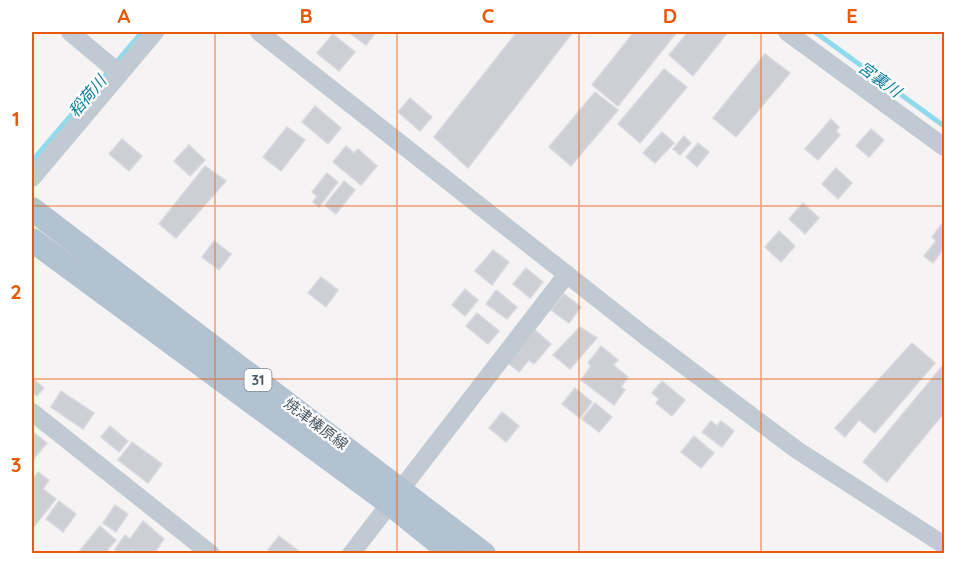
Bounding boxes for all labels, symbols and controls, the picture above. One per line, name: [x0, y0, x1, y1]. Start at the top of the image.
text: A: [118, 3, 131, 28]
text: B: [299, 3, 313, 28]
text: C: [482, 3, 495, 28]
text: D: [663, 3, 677, 28]
text: E: [846, 3, 858, 28]
water label: 宮裏川: [855, 57, 907, 102]
water label: 稻荷川: [64, 70, 111, 121]
text: 1: [12, 106, 20, 131]
text: 2: [10, 279, 22, 304]
road number: 31: [244, 369, 272, 391]
street label: 焼津榛原線: [281, 393, 352, 454]
text: 3: [11, 452, 21, 477]

